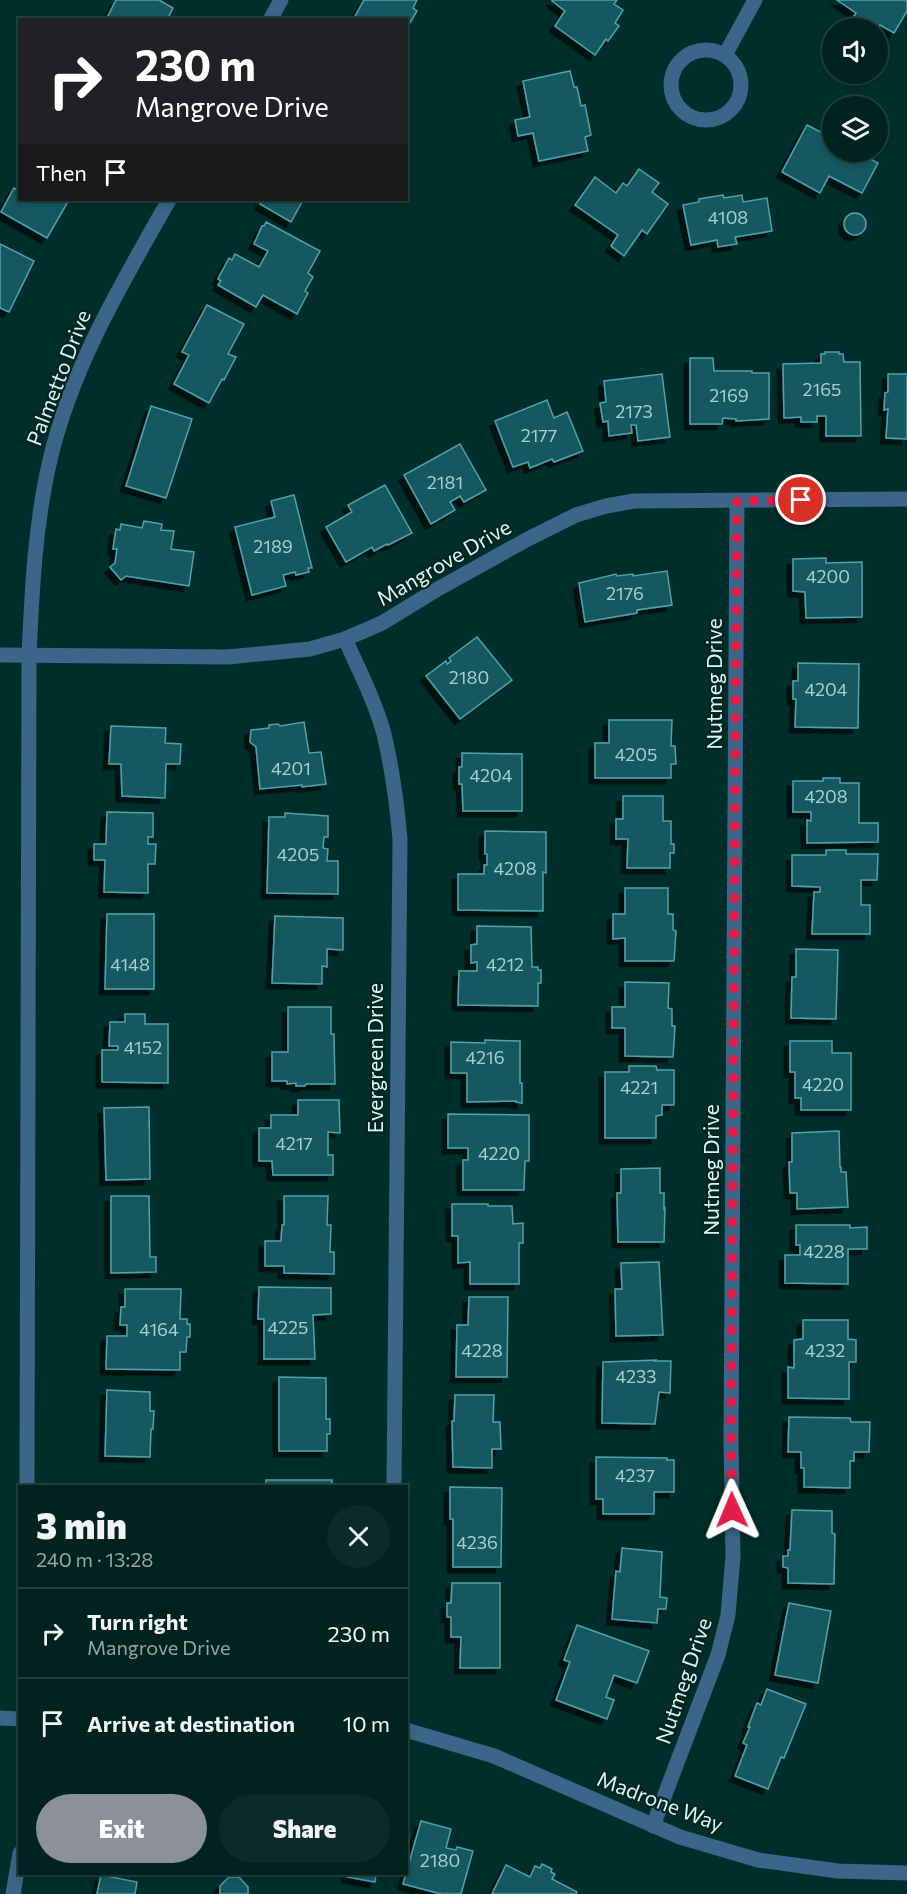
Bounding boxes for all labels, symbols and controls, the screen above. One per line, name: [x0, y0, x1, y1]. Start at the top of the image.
map controls: [822, 18, 888, 162]
button: sound: [822, 18, 888, 84]
text: 230 m: [135, 38, 256, 90]
icon: right: [36, 42, 114, 120]
text: Mangrove Drive: [135, 90, 329, 123]
button: layers: [822, 96, 888, 162]
icon: arrive: [99, 156, 132, 189]
text: Then: [36, 159, 87, 186]
house number: 4108: [708, 206, 748, 228]
street label: Palmetto Drive: [20, 306, 95, 449]
house number: 2165: [803, 378, 841, 400]
house number: 2169: [709, 384, 749, 406]
house number: 2173: [615, 400, 653, 422]
house number: 2177: [521, 424, 557, 446]
house number: 2181: [427, 471, 463, 493]
pin: [775, 474, 826, 525]
icon: arrive: [784, 483, 817, 516]
street label: Mangrove Drive: [372, 513, 515, 610]
house number: 2189: [253, 535, 293, 557]
house number: 4200: [806, 565, 850, 587]
house number: 2176: [606, 582, 644, 604]
street label: Nutmeg Drive: [701, 618, 726, 750]
house number: 2180: [449, 666, 489, 688]
house number: 4204: [804, 678, 848, 700]
house number: 4205: [615, 743, 657, 765]
house number: 4201: [271, 757, 311, 779]
house number: 4204: [469, 764, 513, 786]
house number: 4208: [804, 785, 848, 807]
house number: 4205: [277, 843, 319, 865]
house number: 4208: [493, 857, 537, 879]
house number: 4148: [110, 953, 150, 975]
house number: 4212: [486, 953, 524, 975]
street label: Evergreen Drive: [362, 983, 387, 1133]
house number: 4152: [124, 1036, 162, 1058]
house number: 4216: [465, 1046, 505, 1068]
house number: 4220: [802, 1073, 844, 1095]
house number: 4221: [620, 1076, 658, 1098]
street label: Nutmeg Drive: [698, 1104, 723, 1236]
house number: 4217: [275, 1132, 313, 1154]
house number: 4220: [478, 1142, 520, 1164]
house number: 4228: [803, 1240, 845, 1262]
house number: 4225: [268, 1316, 308, 1338]
house number: 4164: [139, 1318, 179, 1340]
house number: 4228: [461, 1339, 503, 1361]
house number: 4232: [805, 1339, 845, 1361]
house number: 4233: [615, 1365, 657, 1387]
house number: 4237: [615, 1464, 655, 1486]
position arrow: [700, 1478, 764, 1542]
text: 3 min: [36, 1502, 127, 1546]
button: close: [327, 1505, 390, 1568]
house number: 4236: [456, 1531, 498, 1553]
text: 240 m · 13:28: [36, 1547, 153, 1571]
text: Turn right: [87, 1608, 188, 1635]
street label: Nutmeg Drive: [649, 1614, 716, 1747]
icon: right: [36, 1617, 69, 1650]
text: 230 m: [327, 1620, 390, 1647]
text: Mangrove Drive: [87, 1635, 231, 1659]
icon: arrive: [36, 1707, 69, 1740]
text: Arrive at destination: [87, 1710, 295, 1737]
text: 10 m: [343, 1710, 390, 1737]
street label: Madrone Way: [594, 1765, 727, 1836]
button: Exit: [36, 1794, 207, 1863]
button: Share: [219, 1794, 390, 1863]
house number: 2180: [420, 1849, 460, 1871]

